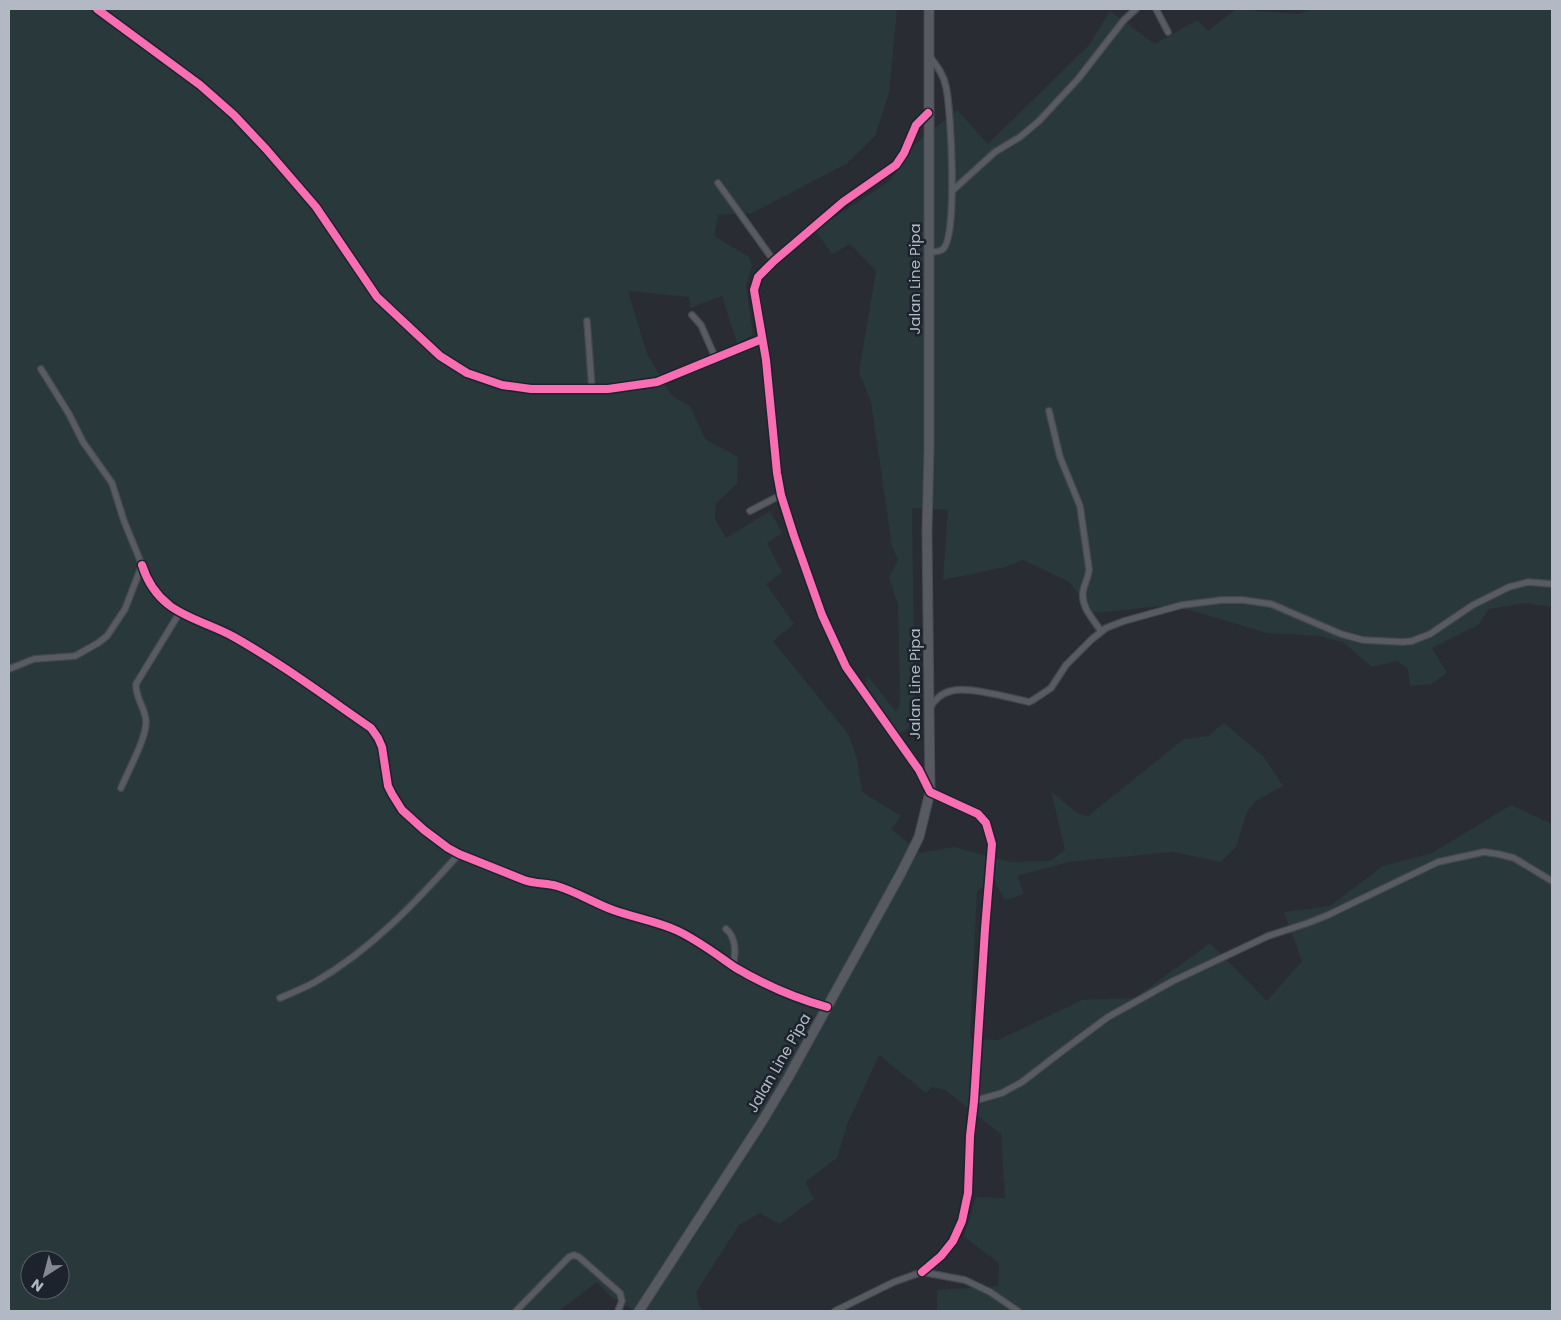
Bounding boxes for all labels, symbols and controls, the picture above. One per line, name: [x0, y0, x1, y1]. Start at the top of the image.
street label: Jalan Line Pipa: [904, 223, 925, 335]
street label: Jalan Line Pipa: [904, 628, 925, 740]
street label: Jalan Line Pipa: [742, 1009, 815, 1116]
north arrow: [20, 1250, 70, 1300]
text: N: [27, 1274, 47, 1297]

